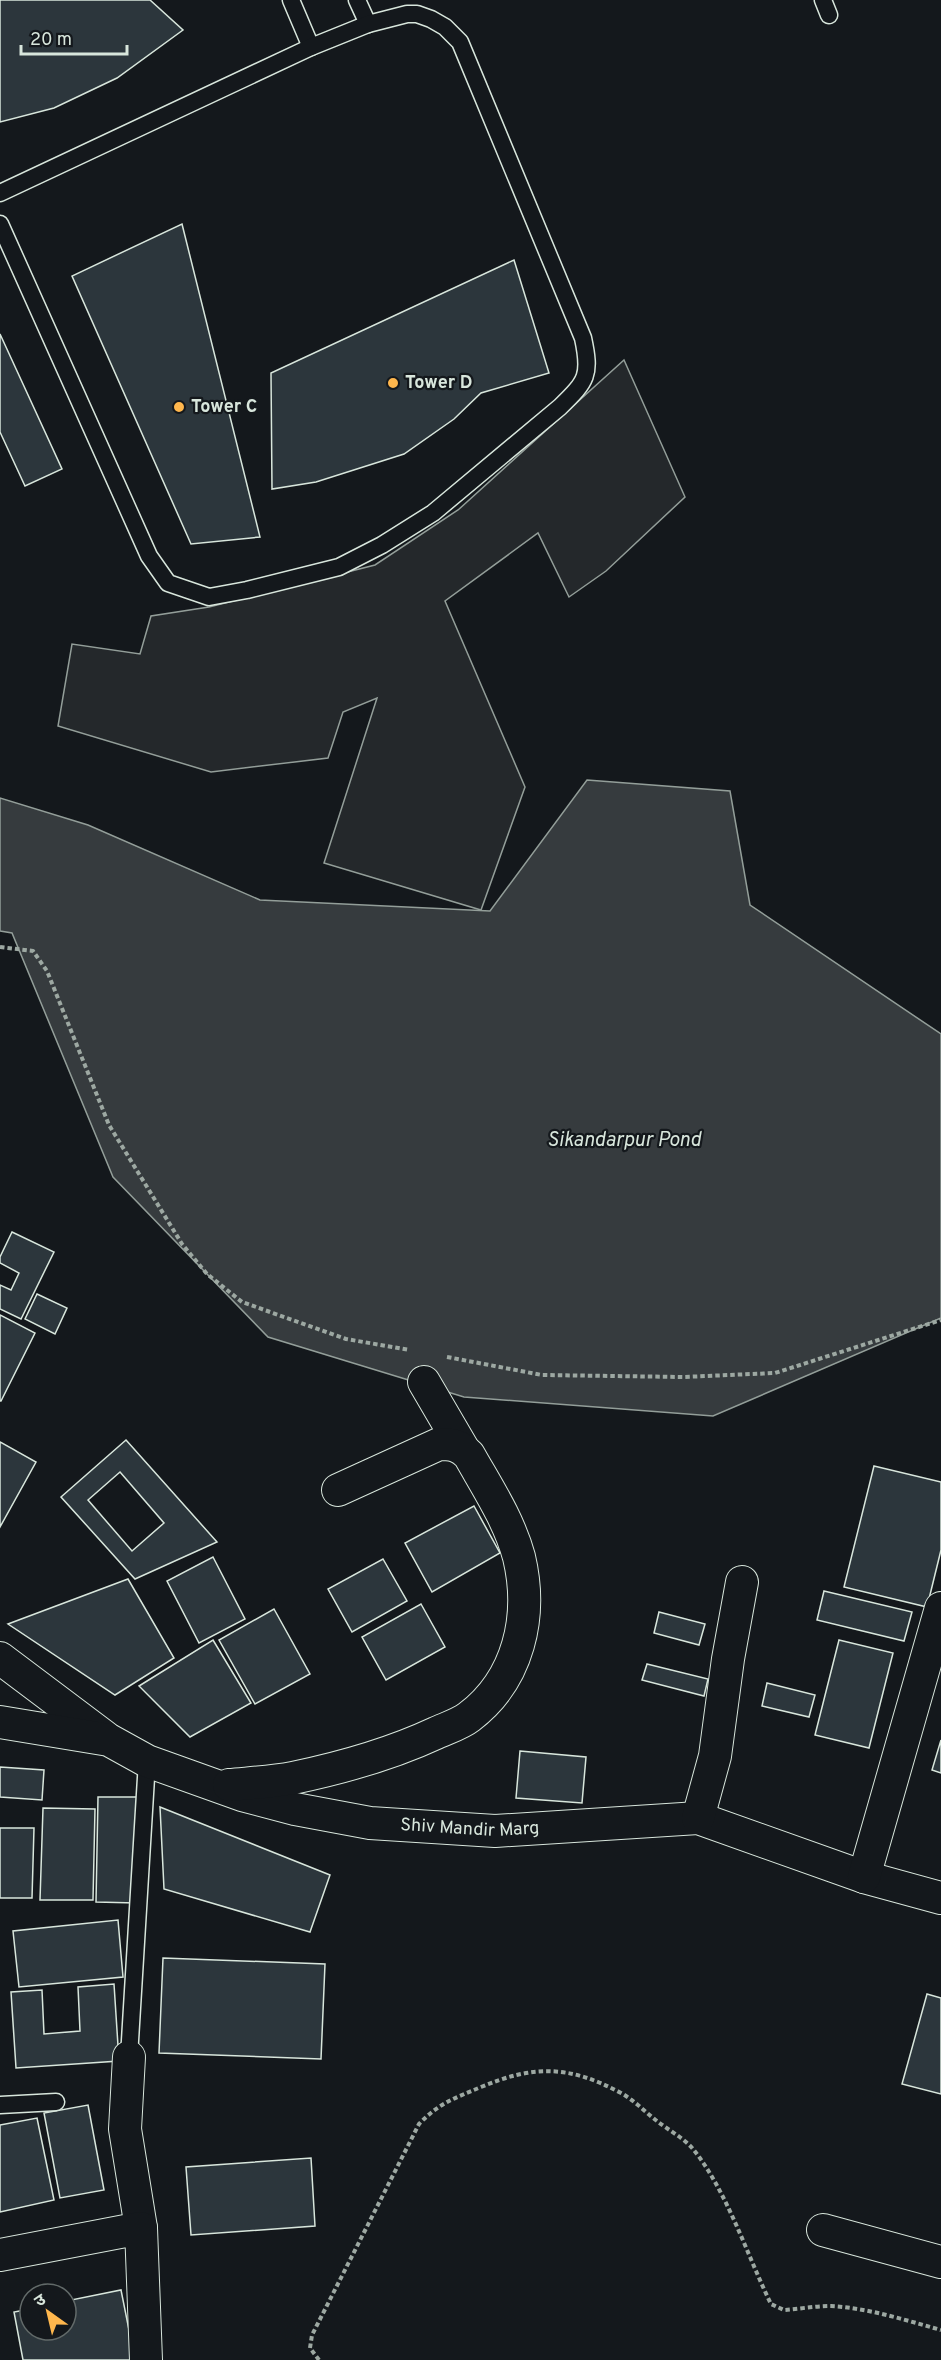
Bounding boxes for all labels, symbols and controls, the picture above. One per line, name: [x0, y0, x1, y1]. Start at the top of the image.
scale bar: [21, 18, 128, 56]
text: 20 m: [30, 29, 72, 52]
place label: Tower D: [405, 372, 473, 395]
marker: Tower D: [386, 376, 400, 390]
place label: Tower C: [191, 396, 257, 419]
marker: Tower C: [172, 400, 186, 414]
water label: Sikandarpur Pond: [547, 1128, 702, 1154]
street label: Shiv Mandir Marg: [400, 1813, 540, 1842]
north arrow: [18, 2282, 78, 2342]
text: उ: [31, 2290, 51, 2312]

